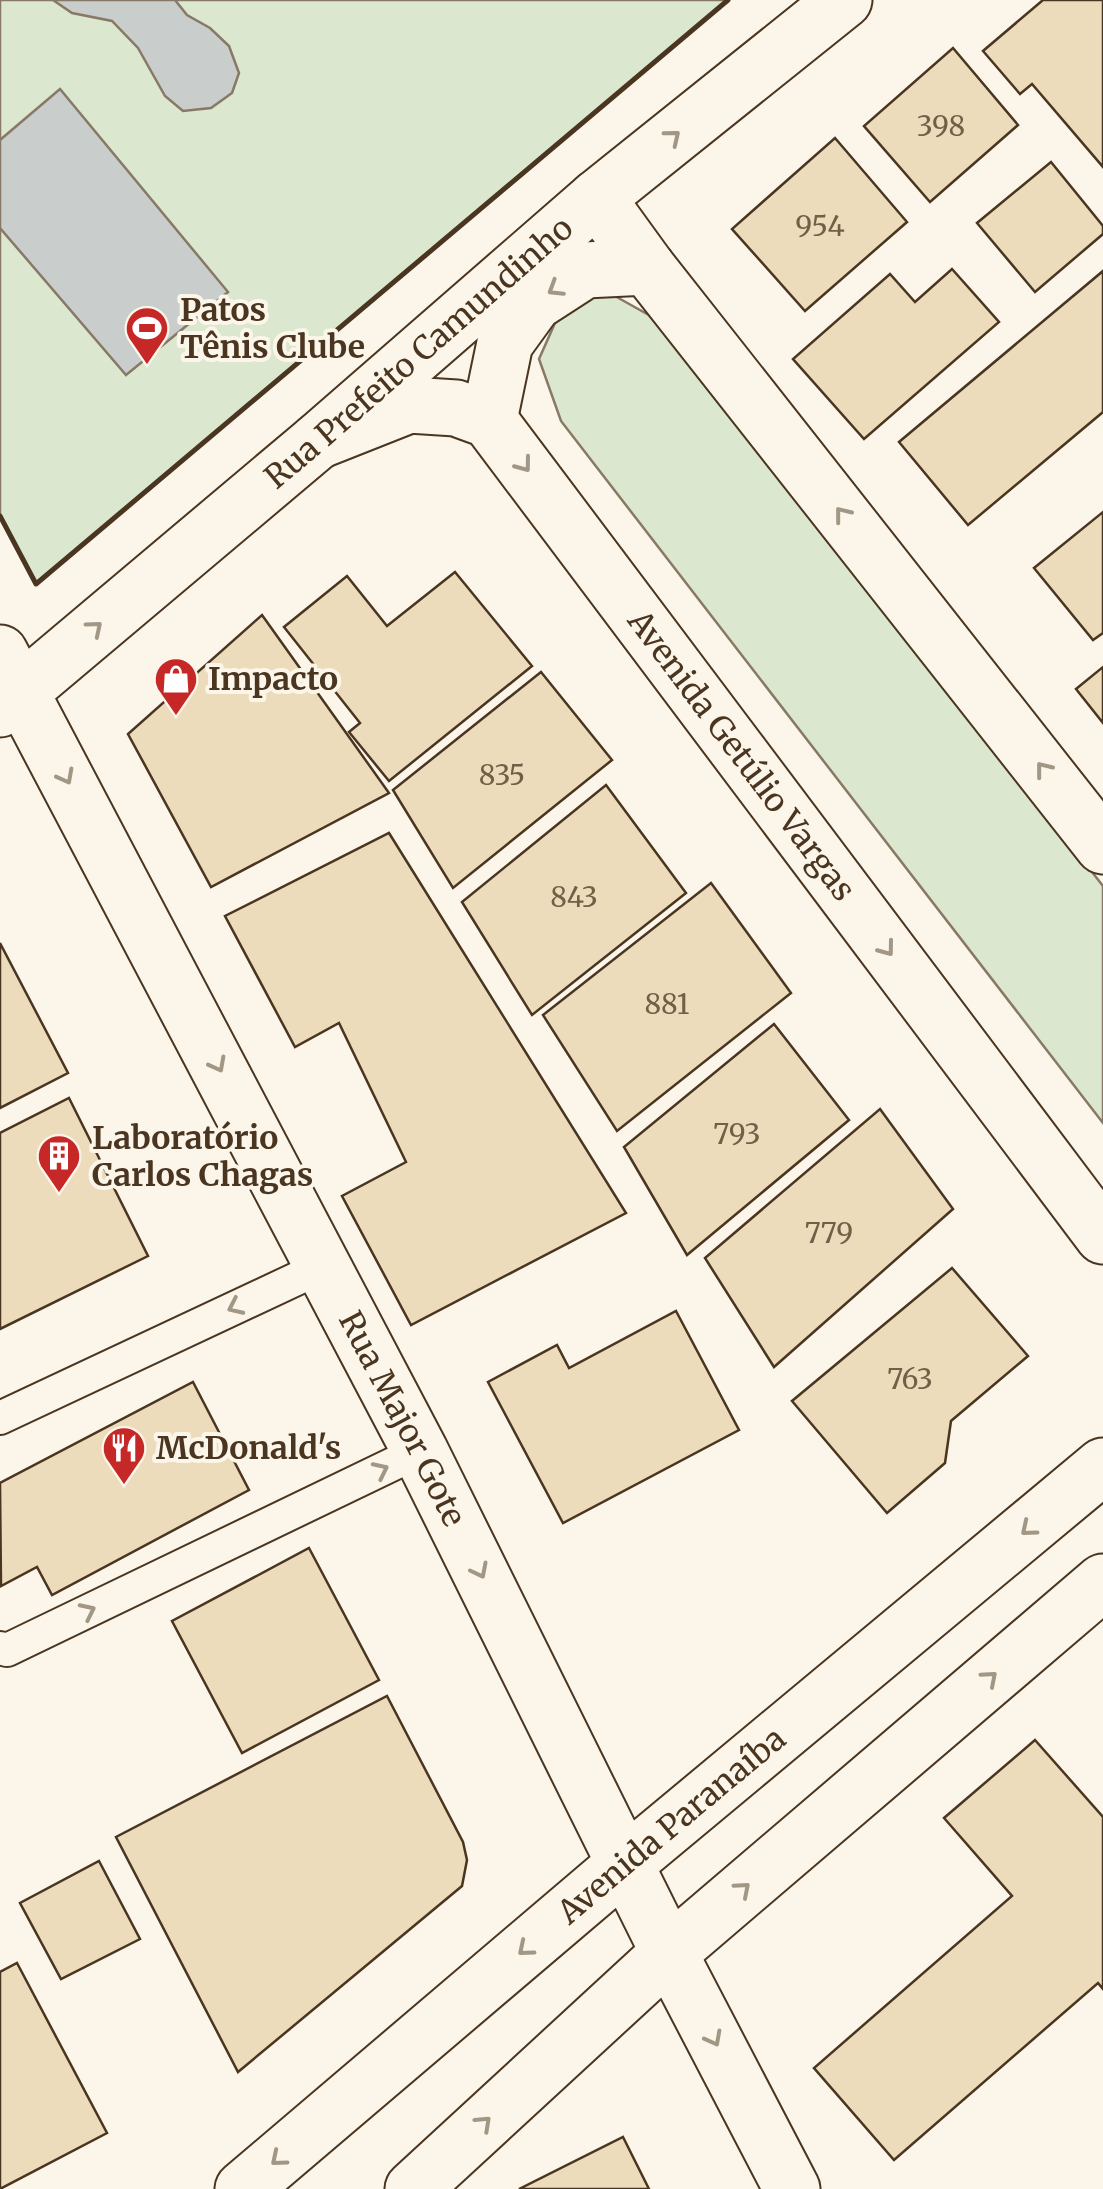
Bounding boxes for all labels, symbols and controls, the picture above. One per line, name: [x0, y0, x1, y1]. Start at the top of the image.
house number: 398: [917, 108, 965, 144]
one-way arrow: [662, 131, 680, 149]
street label: Rua Prefeito Camundinho: [257, 208, 581, 497]
house number: 954: [795, 208, 845, 244]
one-way arrow: [548, 277, 566, 296]
place label: Patos Tênis Clube: [180, 290, 365, 367]
sports icon: Patos Tênis Clube: [124, 305, 170, 366]
one-way arrow: [512, 454, 529, 472]
one-way arrow: [836, 507, 853, 525]
street label: Avenida Getúlio Vargas: [619, 602, 864, 909]
one-way arrow: [84, 622, 102, 640]
shop icon: Impacto: [153, 656, 199, 717]
place label: Impacto: [208, 659, 338, 699]
house number: 835: [479, 757, 525, 793]
one-way arrow: [1037, 763, 1055, 781]
one-way arrow: [54, 767, 73, 785]
house number: 843: [550, 879, 598, 915]
one-way arrow: [876, 938, 893, 956]
house number: 881: [644, 986, 690, 1022]
one-way arrow: [205, 1054, 225, 1072]
house number: 793: [713, 1116, 761, 1152]
place label: Laboratório Carlos Chagas: [92, 1118, 313, 1195]
building icon: Laboratório Carlos Chagas: [36, 1133, 82, 1194]
house number: 779: [805, 1215, 853, 1251]
one-way arrow: [228, 1295, 246, 1315]
street label: Rua Major Gote: [330, 1304, 474, 1533]
house number: 763: [887, 1361, 933, 1397]
restaurant icon: McDonald's: [101, 1425, 147, 1486]
place label: McDonald's: [156, 1428, 341, 1468]
one-way arrow: [371, 1462, 389, 1482]
one-way arrow: [1021, 1517, 1039, 1535]
one-way arrow: [468, 1561, 488, 1579]
one-way arrow: [78, 1603, 96, 1623]
one-way arrow: [978, 1672, 997, 1690]
street label: Avenida Paranaíba: [549, 1719, 794, 1933]
one-way arrow: [731, 1883, 750, 1901]
one-way arrow: [518, 1937, 537, 1955]
one-way arrow: [702, 2029, 721, 2047]
one-way arrow: [473, 2117, 491, 2135]
one-way arrow: [271, 2148, 289, 2166]

